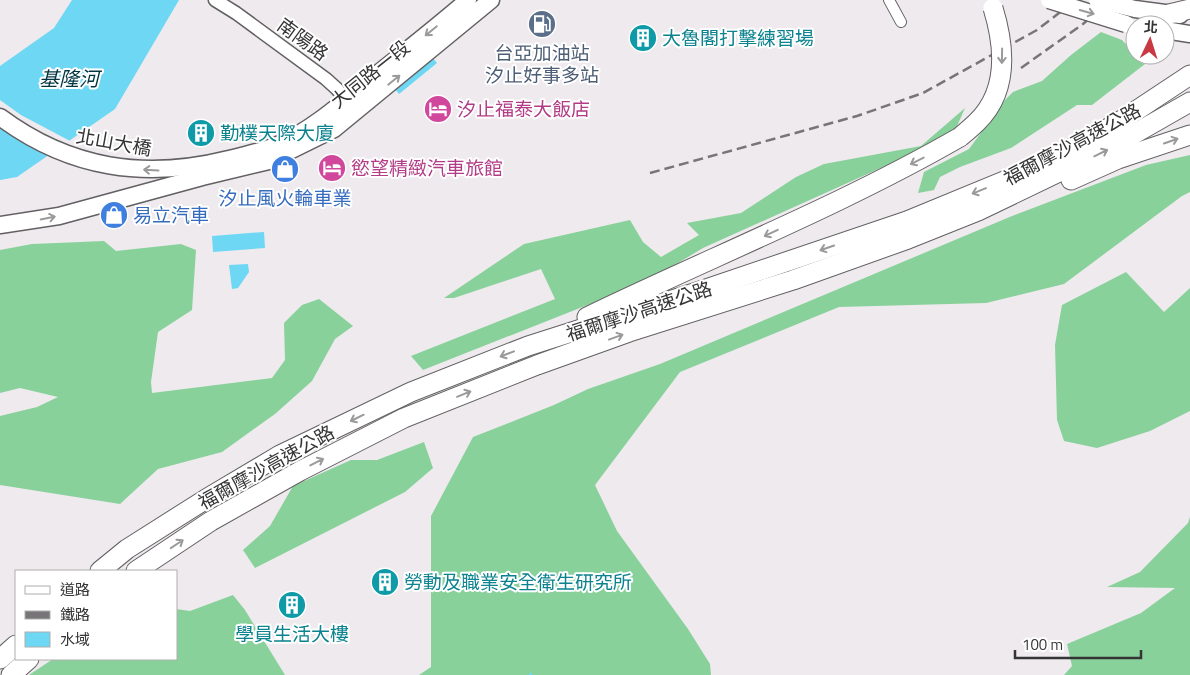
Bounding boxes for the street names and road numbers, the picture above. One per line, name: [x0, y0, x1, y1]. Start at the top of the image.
street label: 南陽路: [272, 10, 335, 67]
street label: 大同路一段: [324, 32, 416, 115]
street label: 福爾摩沙高速公路: [998, 95, 1146, 192]
street label: 北山大橋: [74, 121, 154, 162]
street label: 福爾摩沙高速公路: [562, 273, 716, 348]
street label: 福爾摩沙高速公路: [192, 417, 339, 516]

